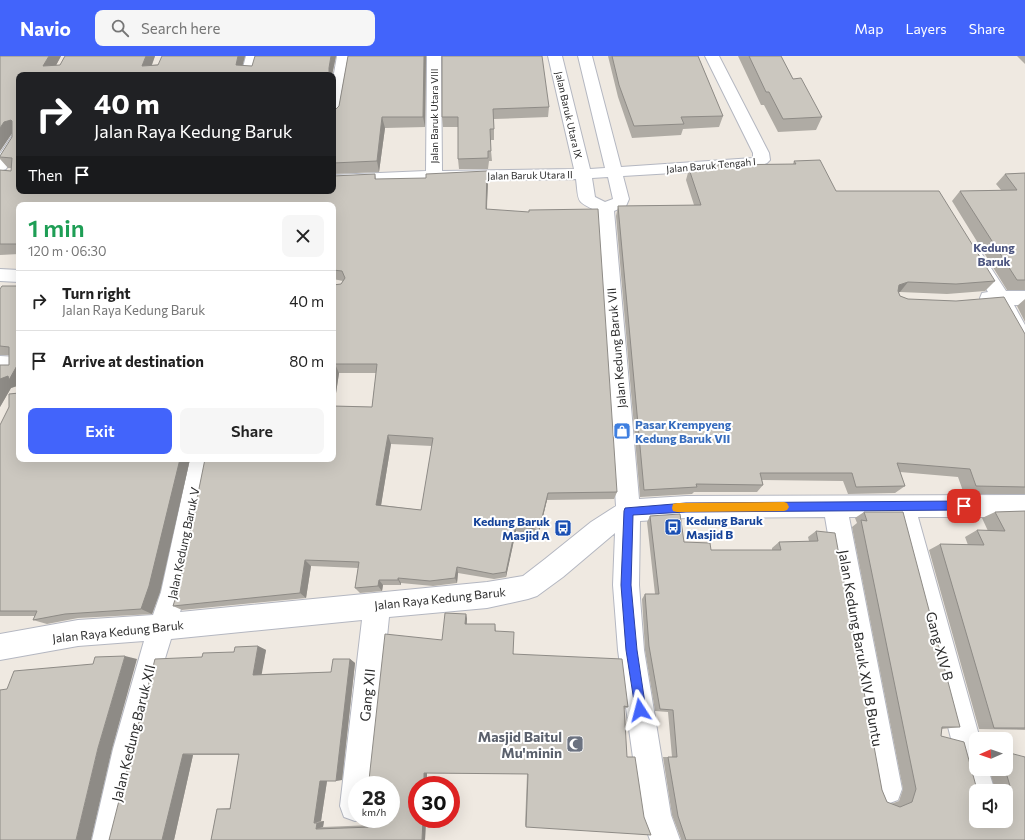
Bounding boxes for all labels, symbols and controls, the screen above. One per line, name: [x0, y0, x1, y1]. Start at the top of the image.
search box: [95, 10, 375, 46]
text: Navio: [20, 17, 71, 40]
icon: search: [109, 17, 131, 39]
text: Search here: [141, 19, 220, 37]
text: Map: [855, 20, 883, 37]
text: Layers: [905, 20, 947, 37]
text: Share: [969, 20, 1005, 37]
street label: Jalan Baruk Utara VIII: [428, 68, 440, 164]
street label: Jalan Baruk Utara IX: [553, 70, 585, 160]
text: 40 m: [94, 86, 160, 120]
icon: right: [28, 88, 80, 140]
text: Jalan Raya Kedung Baruk: [94, 120, 293, 142]
street label: Jalan Baruk Tengah I: [666, 155, 756, 175]
icon: arrive: [71, 164, 93, 186]
text: Then: [28, 166, 63, 184]
street label: Jalan Baruk Utara II: [487, 168, 573, 182]
text: 1 min: [28, 213, 85, 242]
button: close: [282, 215, 324, 257]
district label: Kedung Baruk: [973, 240, 1015, 268]
text: 120 m · 06:30: [28, 243, 106, 259]
text: Turn right: [62, 284, 131, 302]
street label: Jalan Kedung Baruk VII: [604, 287, 629, 409]
icon: right: [28, 290, 50, 312]
text: 40 m: [289, 292, 324, 310]
text: Jalan Raya Kedung Baruk: [62, 302, 205, 318]
icon: arrive: [28, 350, 50, 372]
text: Arrive at destination: [62, 352, 204, 370]
text: 80 m: [289, 352, 324, 370]
button: Exit: [28, 408, 172, 454]
button: Share: [180, 408, 324, 454]
place label: Pasar Krempyeng Kedung Baruk VII: [635, 417, 732, 445]
shop icon: Pasar Krempyeng Kedung Baruk VII: [612, 421, 632, 441]
street label: Jalan Kedung Baruk V: [164, 486, 203, 600]
pin: [947, 489, 981, 523]
icon: arrive: [953, 495, 975, 517]
place label: Kedung Baruk Masjid B: [686, 513, 763, 541]
place label: Kedung Baruk Masjid A: [473, 514, 550, 542]
bus stop icon: Kedung Baruk Masjid B: [663, 517, 683, 537]
bus stop icon: Kedung Baruk Masjid A: [553, 518, 573, 538]
street label: Jalan Kedung Baruk XIV B Buntu: [835, 548, 887, 748]
street label: Jalan Raya Kedung Baruk: [373, 584, 507, 613]
street label: Gang XIV B: [923, 610, 957, 682]
street label: Jalan Raya Kedung Baruk: [51, 617, 185, 646]
street label: Jalan Kedung Baruk XII: [108, 663, 158, 803]
street label: Gang XII: [356, 668, 378, 722]
position arrow: [619, 689, 661, 731]
place label: Masjid Baitul Mu'minin: [478, 728, 562, 761]
north arrow: [969, 732, 1013, 776]
map controls: [969, 732, 1013, 828]
mosque icon: Masjid Baitul Mu'minin: [565, 734, 585, 754]
speed limit sign: 30: [408, 776, 460, 828]
button: sound: [969, 784, 1013, 828]
text: 28: [362, 785, 386, 809]
text: km/h: [362, 806, 386, 818]

